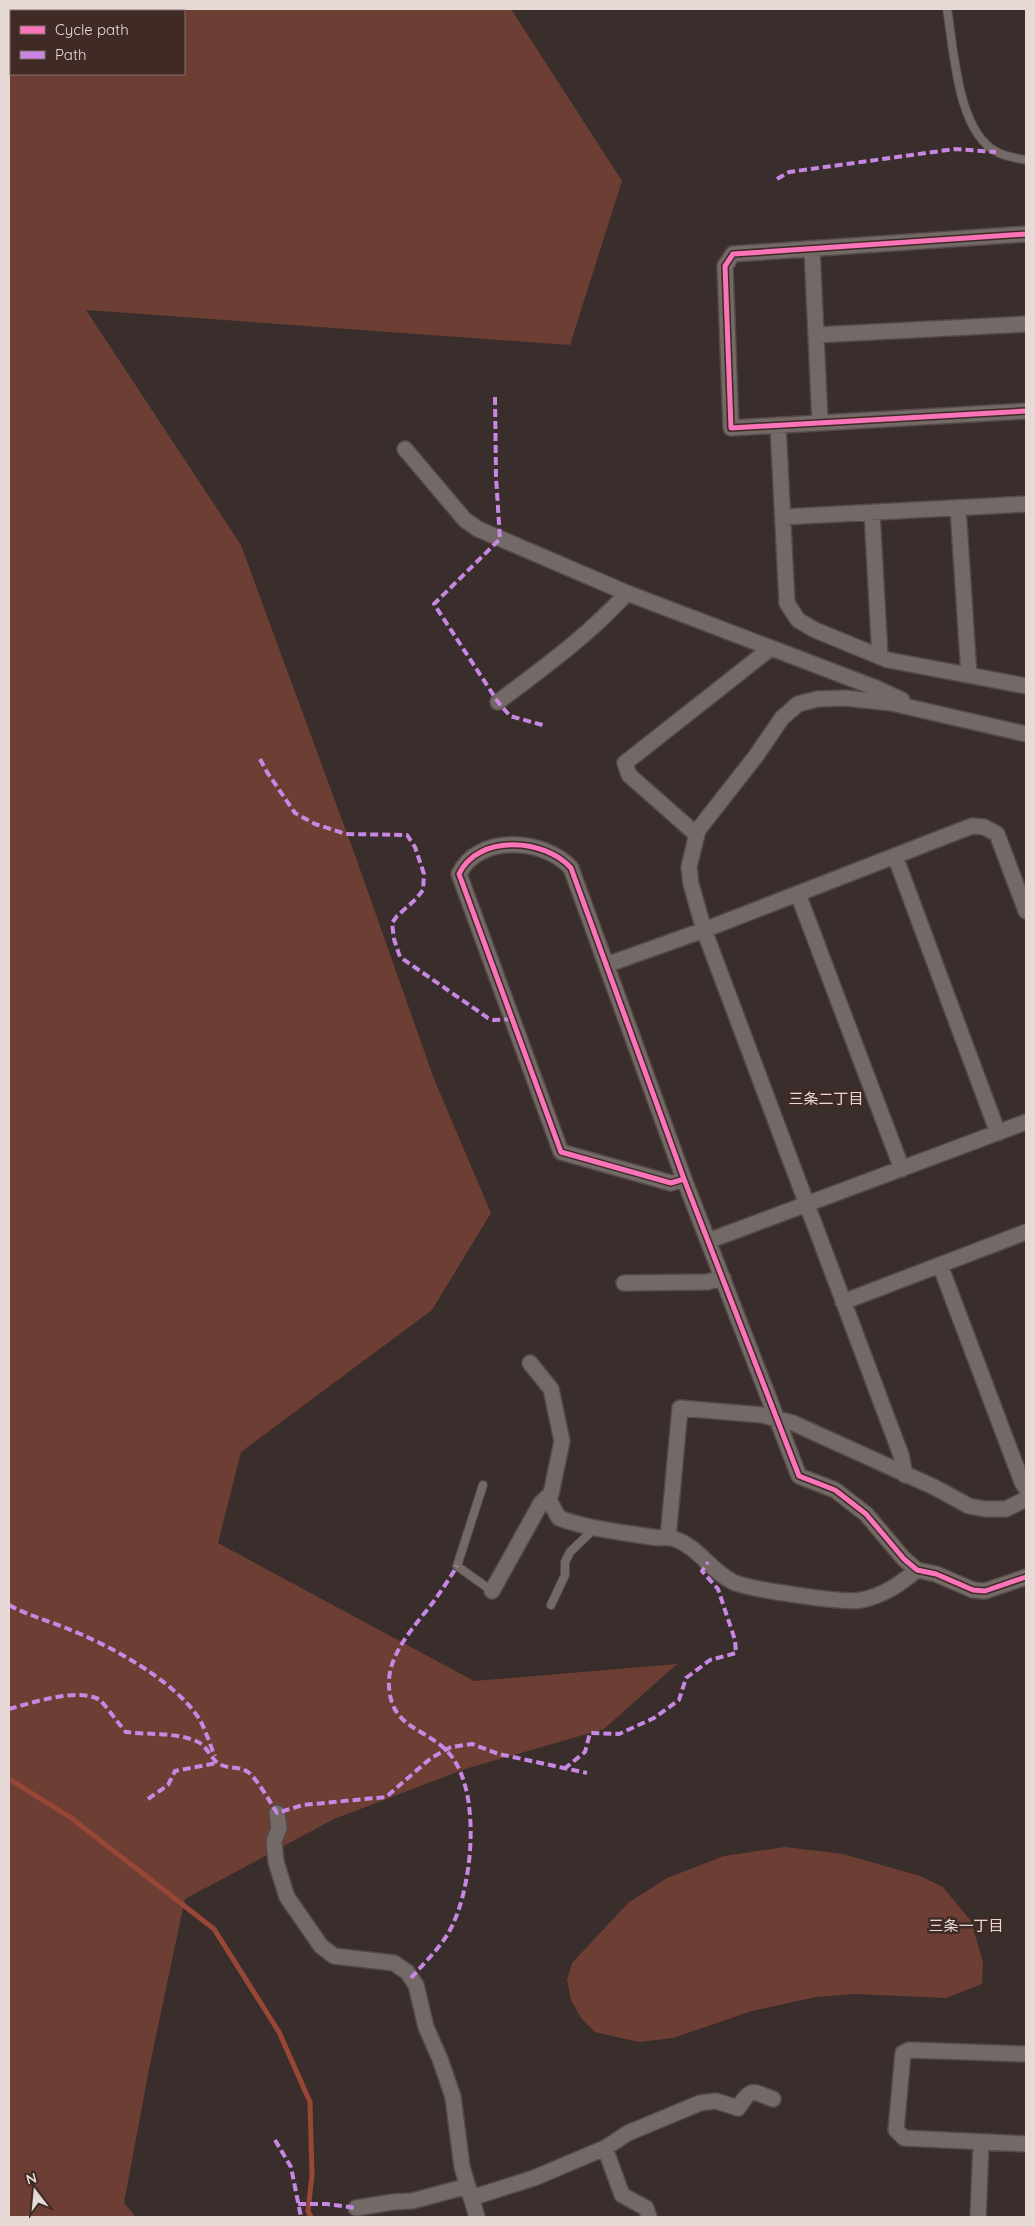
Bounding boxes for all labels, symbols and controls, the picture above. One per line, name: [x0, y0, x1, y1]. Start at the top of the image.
legend: [10, 10, 185, 75]
text: Cycle path: [55, 20, 129, 39]
text: Path: [55, 45, 87, 64]
district label: 三条二丁目: [788, 1089, 864, 1108]
district label: 三条一丁目: [928, 1916, 1004, 1935]
north arrow: [10, 2166, 60, 2216]
text: N: [24, 2168, 39, 2189]

